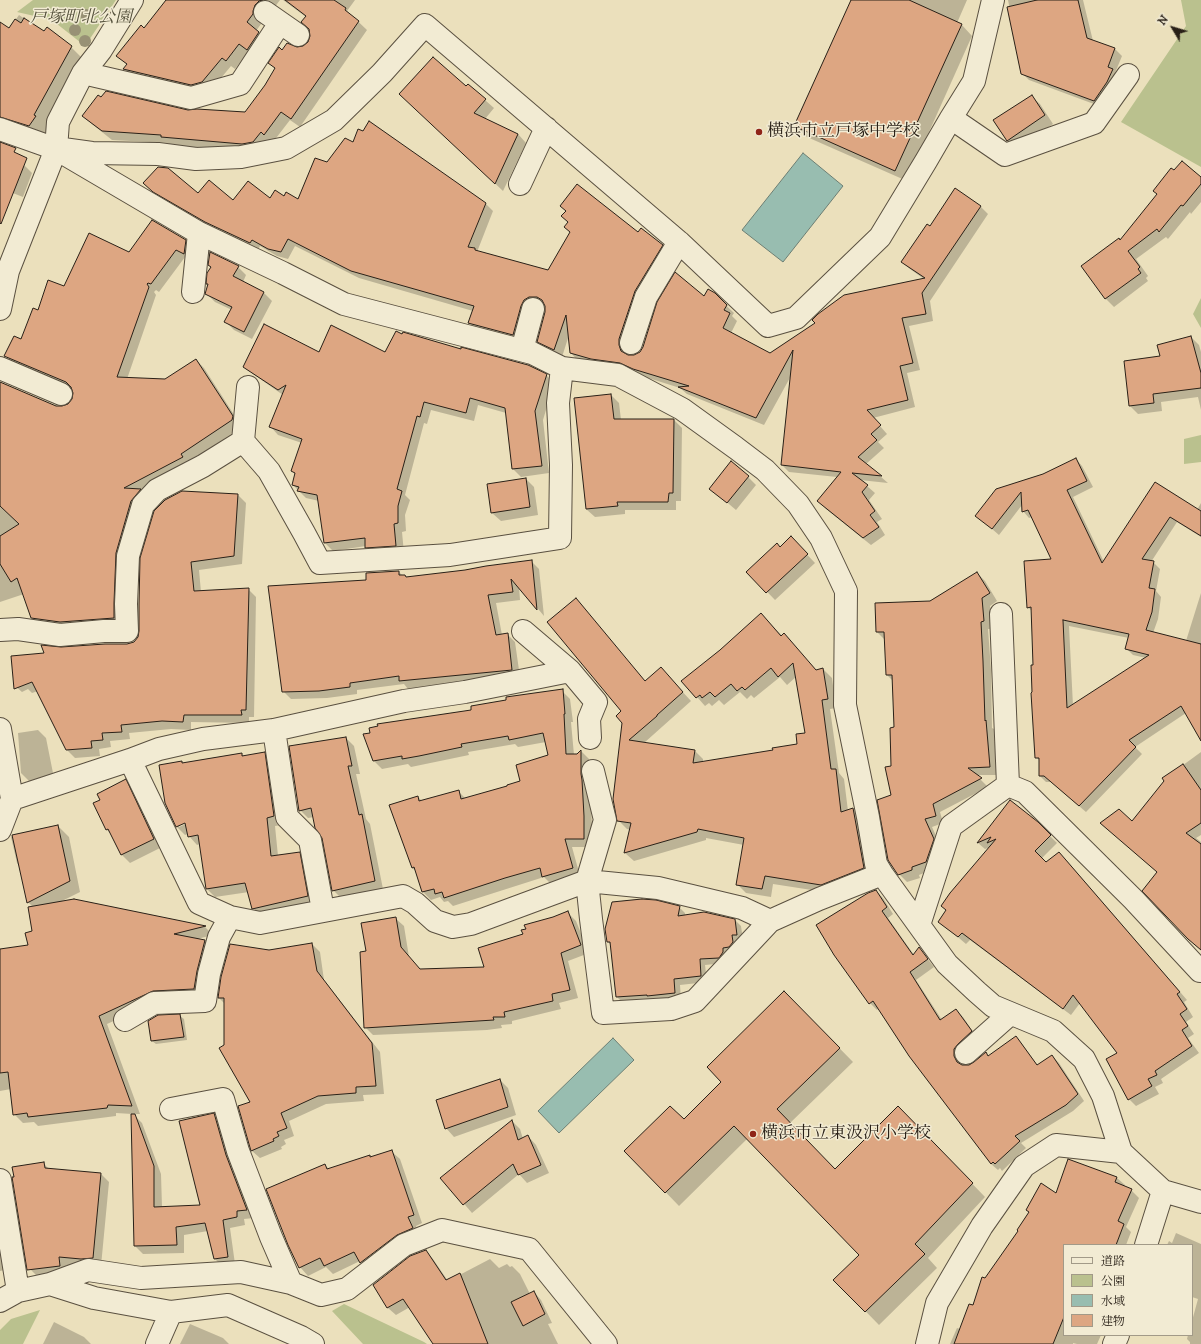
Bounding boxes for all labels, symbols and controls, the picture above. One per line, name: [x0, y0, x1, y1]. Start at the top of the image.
park label: 戸塚町北公園: [30, 8, 132, 28]
north arrow: [1153, 8, 1193, 48]
text: N: [1155, 13, 1172, 28]
place label: 横浜市立戸塚中学校: [767, 122, 920, 142]
marker: 横浜市立戸塚中学校: [754, 127, 764, 137]
place label: 横浜市立東汲沢小学校: [761, 1124, 931, 1144]
marker: 横浜市立東汲沢小学校: [748, 1129, 758, 1139]
legend: [1063, 1244, 1193, 1336]
text: 道路: [1101, 1254, 1125, 1269]
text: 公園: [1101, 1274, 1125, 1289]
text: 水域: [1101, 1294, 1125, 1309]
text: 建物: [1101, 1314, 1125, 1329]

